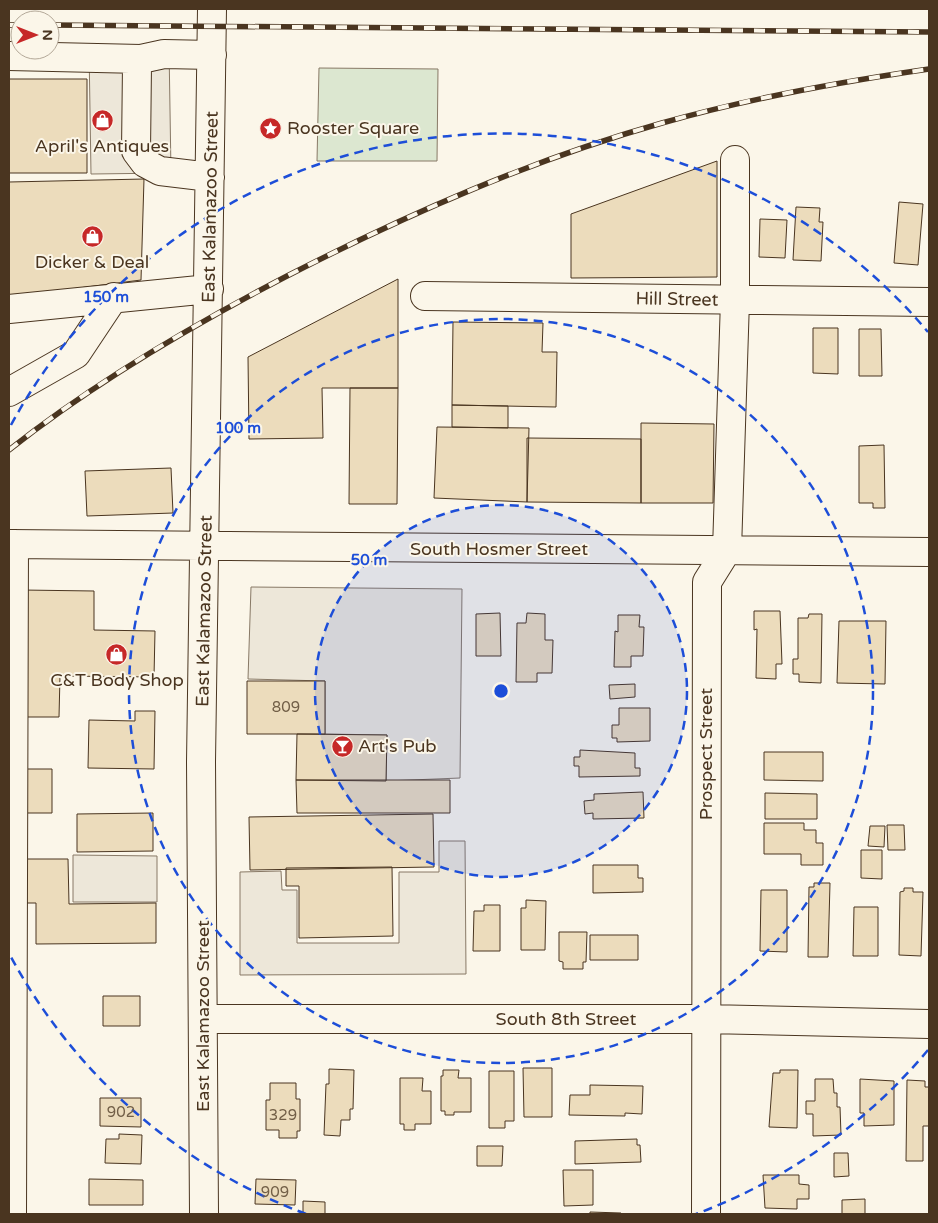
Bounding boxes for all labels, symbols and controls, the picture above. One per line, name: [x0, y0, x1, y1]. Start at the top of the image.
north arrow: [10, 10, 60, 60]
text: N: [39, 29, 56, 41]
shop icon: April's Antiques: [90, 109, 114, 133]
street label: East Kalamazoo Street: [197, 111, 223, 303]
place icon: Rooster Square: [259, 116, 283, 140]
place label: Rooster Square: [287, 117, 419, 139]
place label: April's Antiques: [35, 135, 169, 157]
shop icon: Dicker & Deal: [80, 225, 104, 249]
place label: Dicker & Deal: [35, 251, 149, 273]
street label: Hill Street: [635, 287, 719, 311]
text: 150 m: [83, 288, 129, 306]
text: 100 m: [215, 419, 261, 437]
street label: East Kalamazoo Street: [191, 515, 217, 707]
street label: South Hosmer Street: [410, 538, 588, 560]
text: 50 m: [351, 551, 387, 569]
shop icon: C&T Body Shop: [105, 643, 129, 667]
place label: C&T Body Shop: [50, 669, 184, 691]
centre of rings: [492, 682, 510, 700]
street label: Prospect Street: [695, 688, 717, 820]
house number: 809: [272, 698, 300, 716]
bar icon: Art's Pub: [330, 734, 354, 758]
place label: Art's Pub: [358, 735, 437, 757]
street label: East Kalamazoo Street: [192, 920, 214, 1112]
street label: South 8th Street: [496, 1008, 637, 1030]
house number: 902: [107, 1103, 135, 1121]
house number: 329: [269, 1106, 297, 1124]
house number: 909: [261, 1183, 289, 1201]

